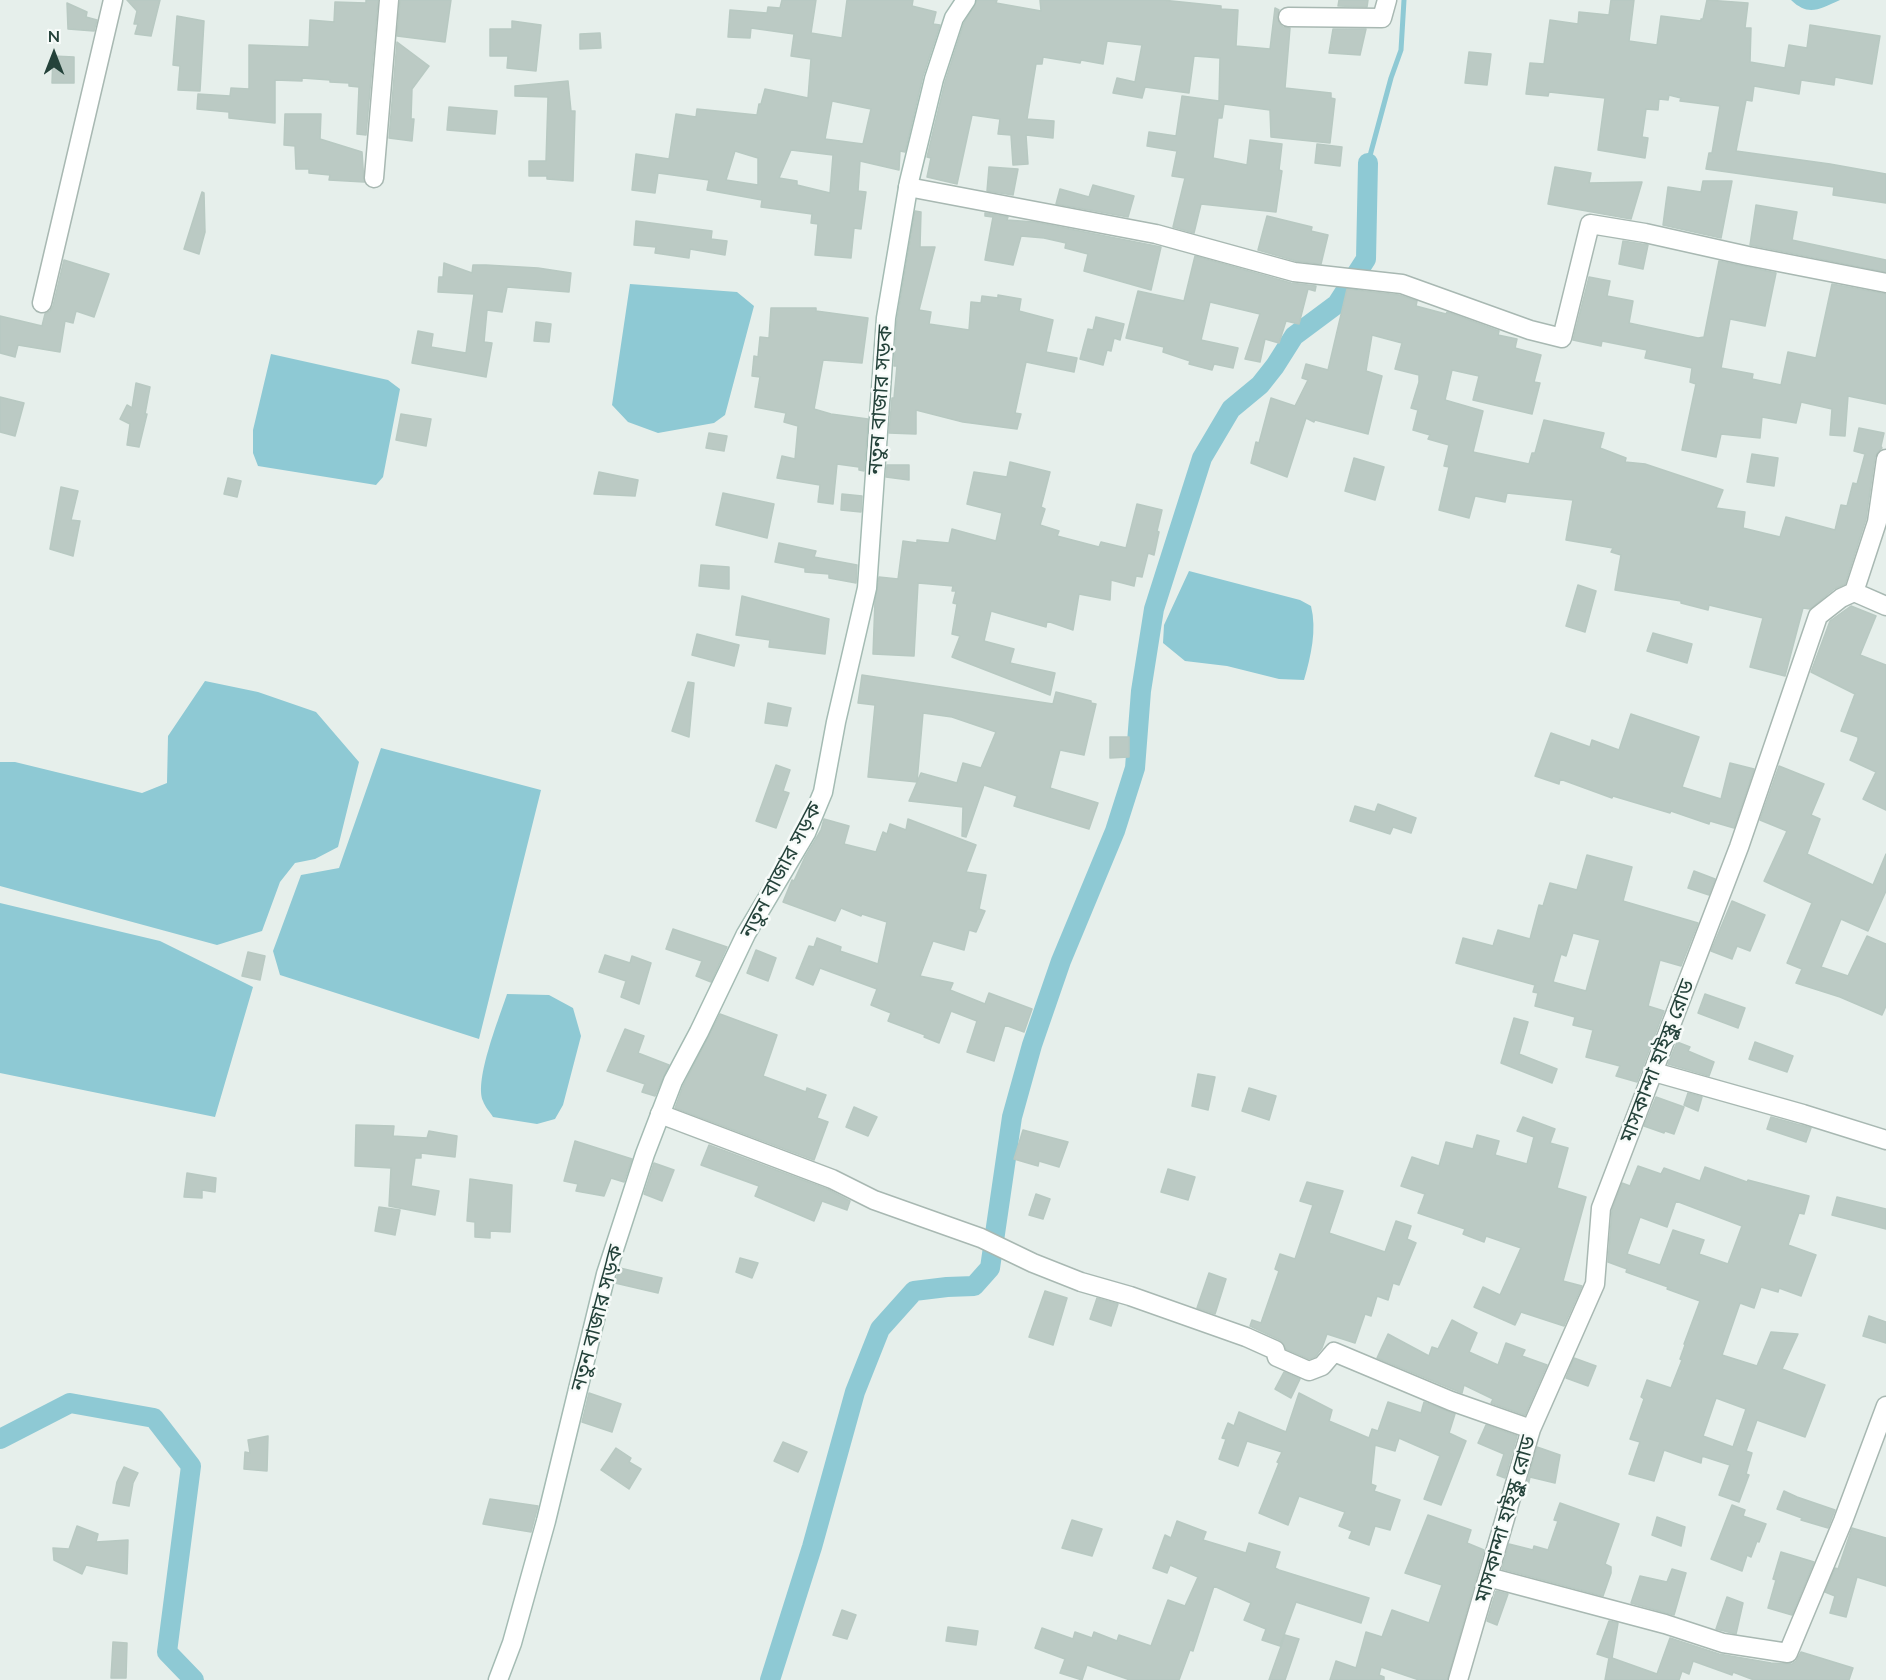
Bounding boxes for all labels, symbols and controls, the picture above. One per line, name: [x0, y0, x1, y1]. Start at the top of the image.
north arrow: [24, 24, 84, 84]
text: N: [48, 26, 60, 45]
street label: নতুন বাজার সড়ক: [862, 324, 898, 476]
street label: নতুন বাজার সড়ক: [735, 798, 827, 942]
street label: মাসকান্দা হাইস্কুল রোড: [1614, 976, 1700, 1146]
street label: নতুন বাজার সড়ক: [565, 1242, 629, 1394]
street label: মাসকান্দা হাইস্কুল রোড: [1469, 1433, 1541, 1605]

